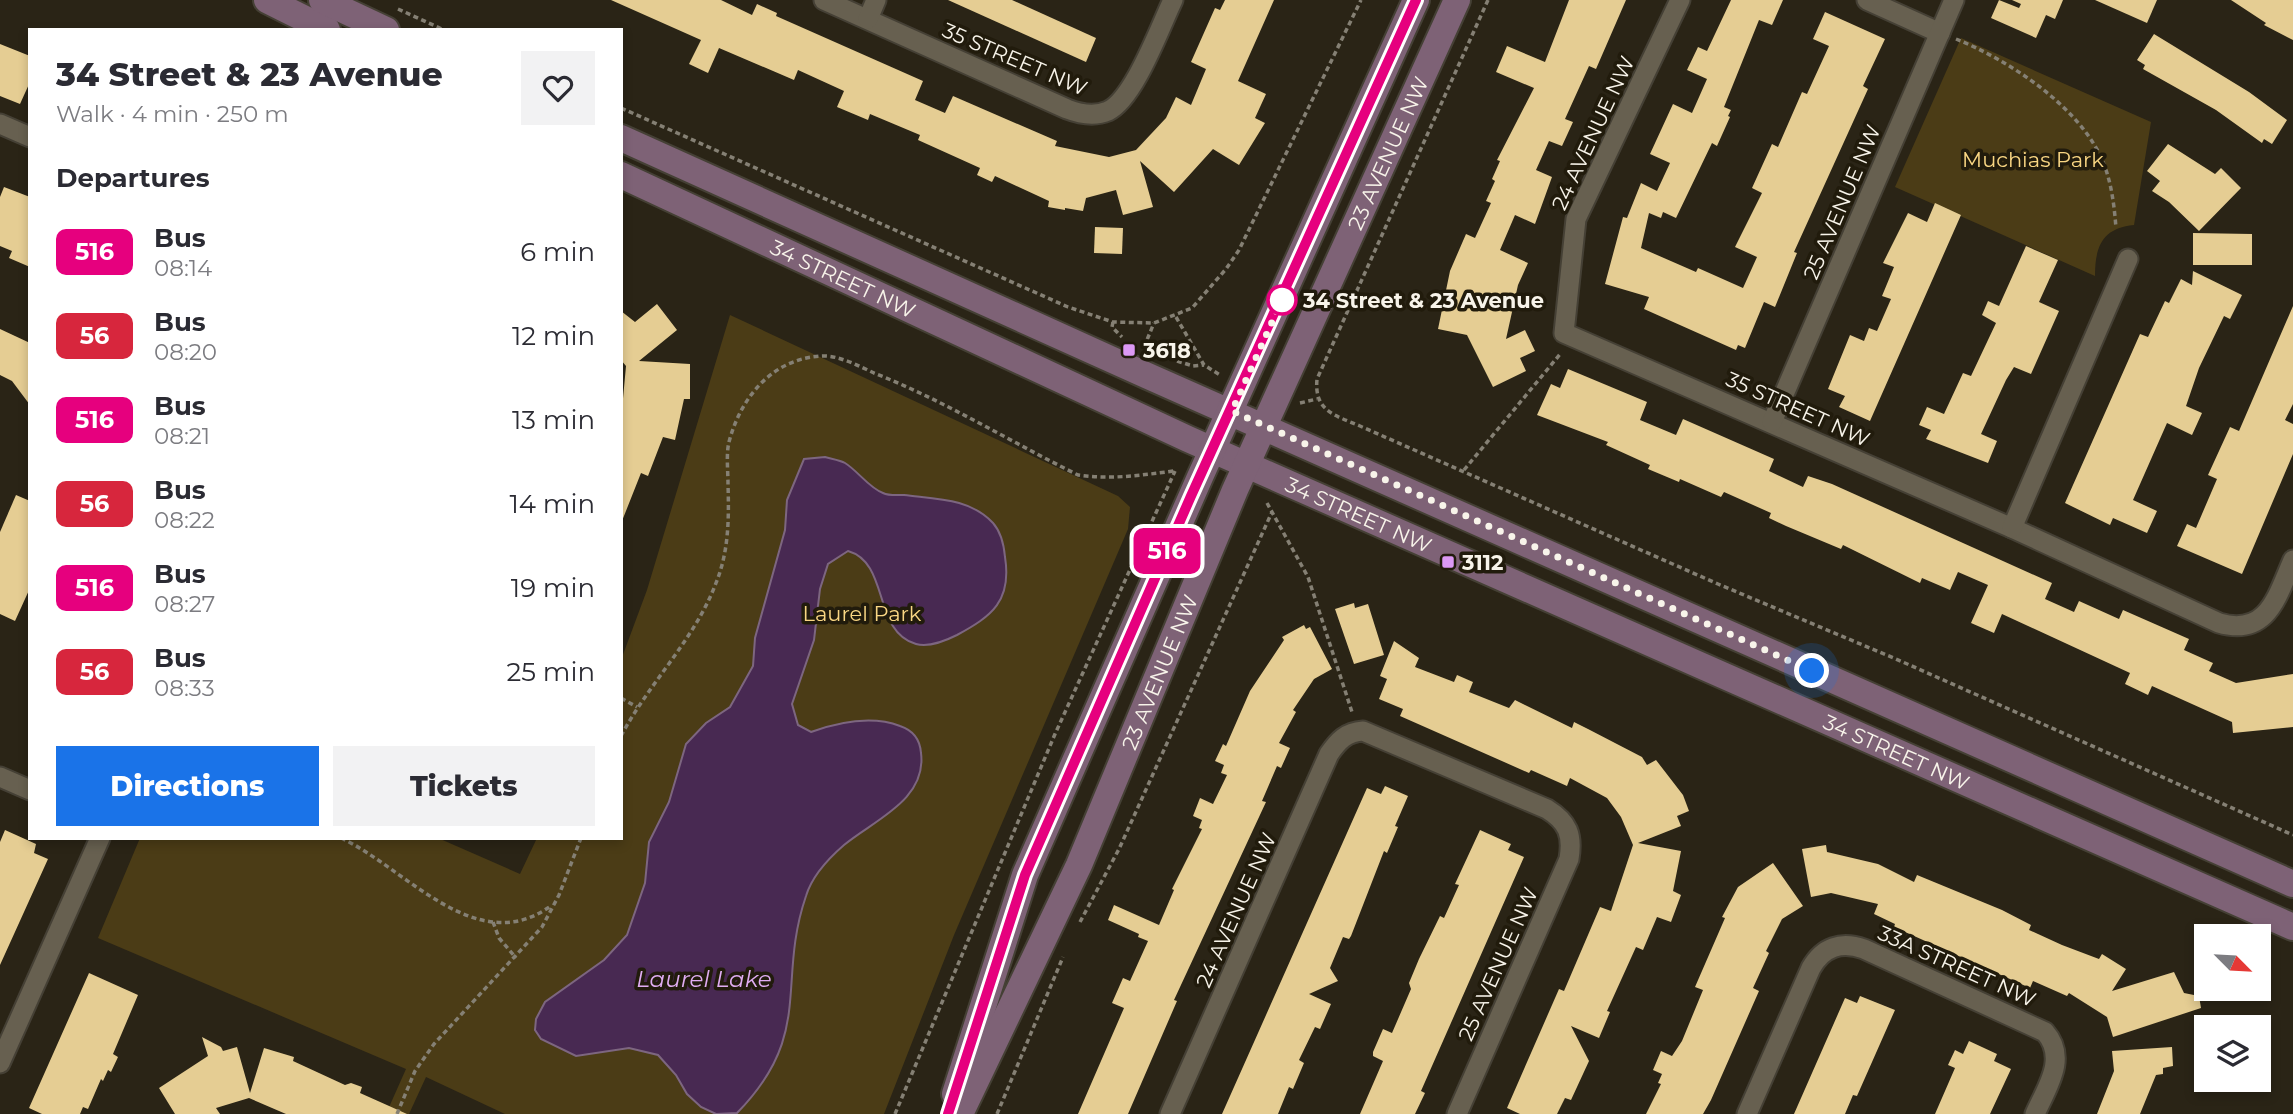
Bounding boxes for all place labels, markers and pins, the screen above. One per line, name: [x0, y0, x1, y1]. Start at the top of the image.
marker: 34 Street & 23 Avenue: [1267, 285, 1297, 315]
place label: 34 Street & 23 Avenue: [1302, 288, 1544, 313]
place label: 3618: [1142, 338, 1191, 363]
marker: 3618: [1121, 342, 1137, 358]
place label: 3112: [1461, 550, 1503, 575]
marker: 3112: [1440, 554, 1456, 570]

